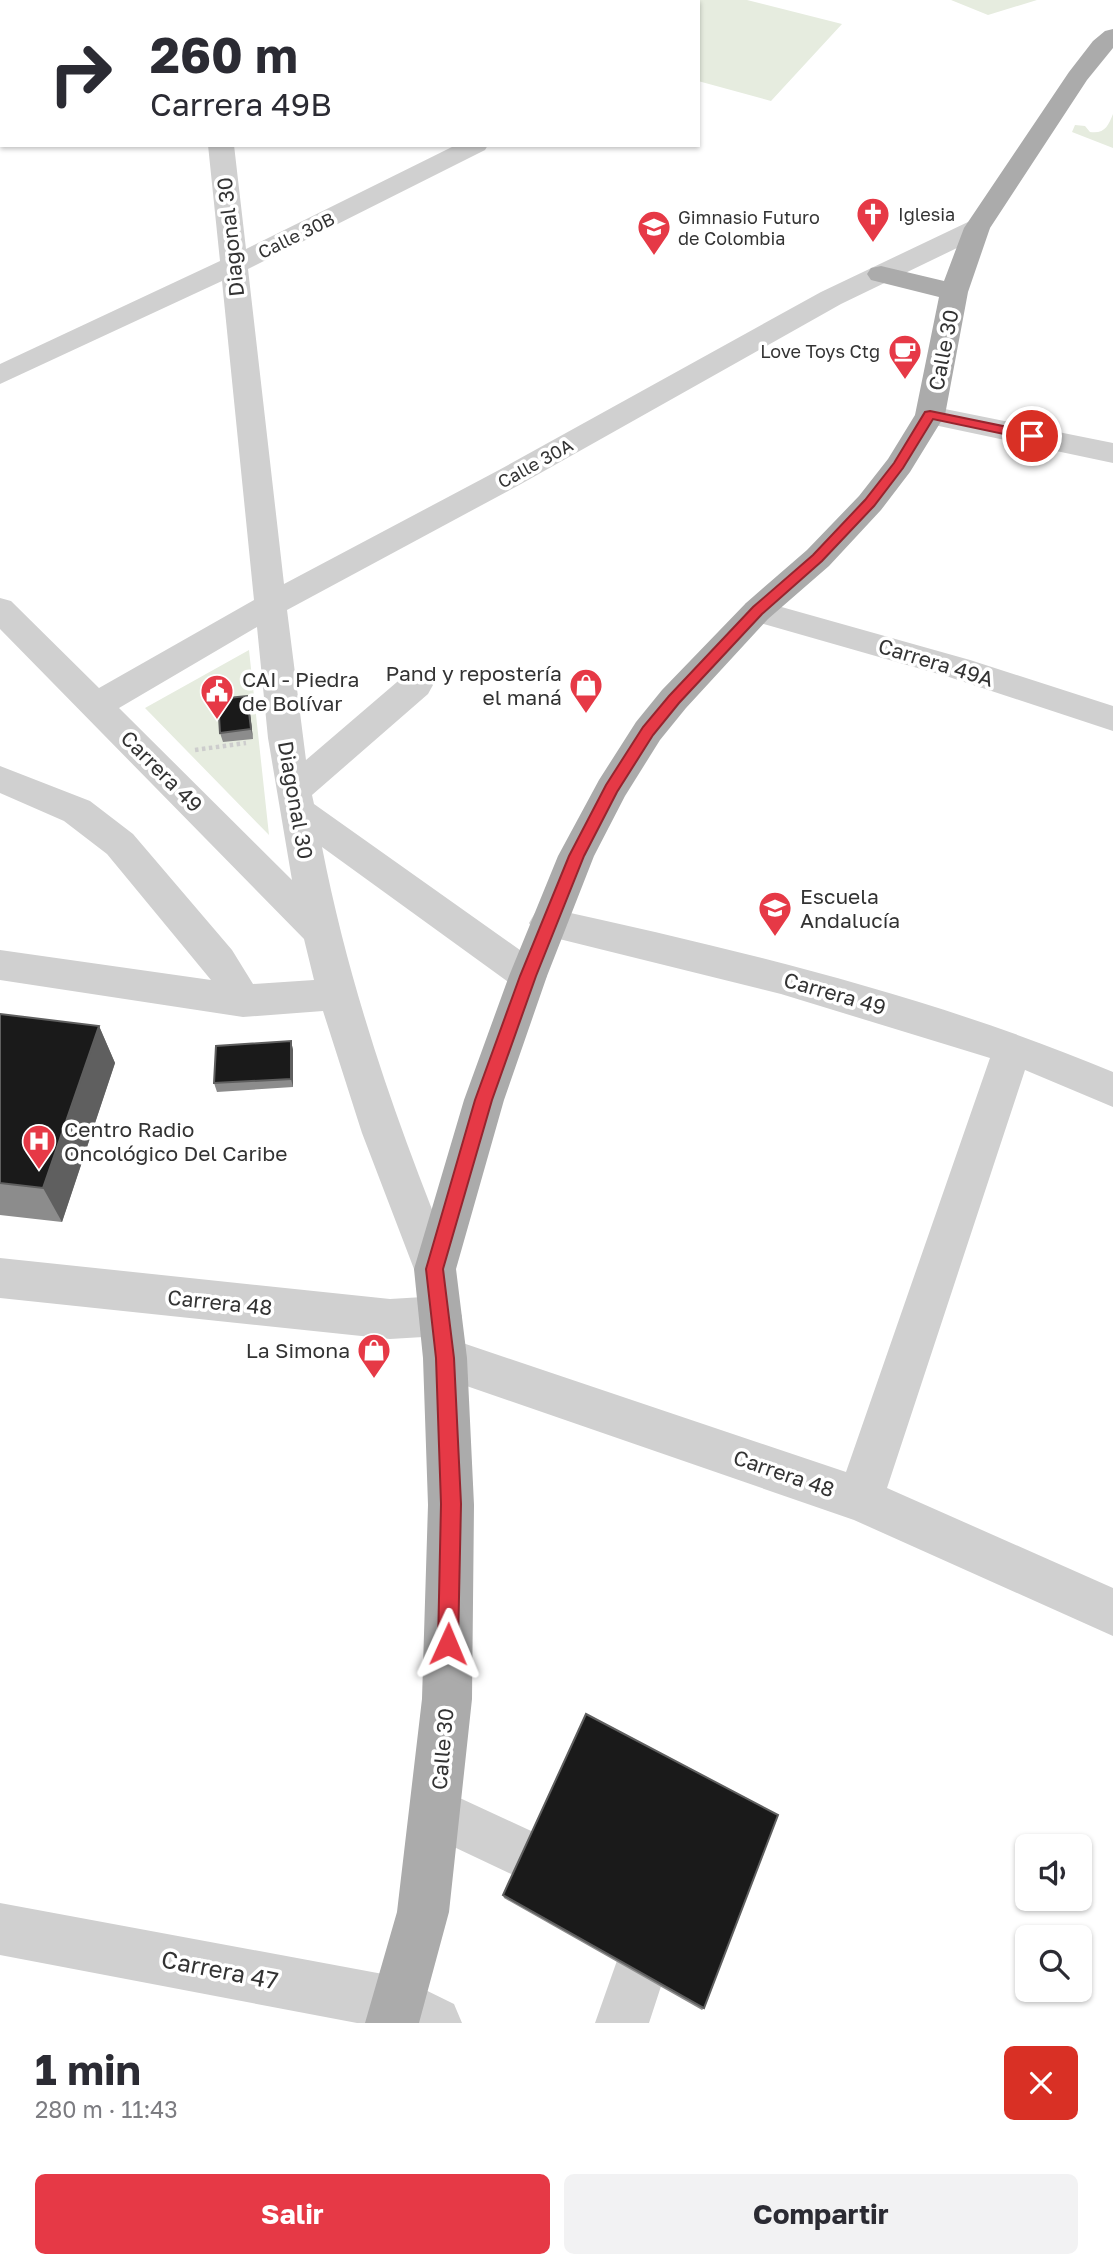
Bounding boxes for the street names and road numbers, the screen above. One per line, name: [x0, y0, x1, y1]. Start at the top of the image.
street label: Diagonal 30: [211, 176, 249, 298]
street label: Calle 30B: [254, 207, 338, 263]
street label: Calle 30: [922, 307, 964, 393]
street label: Calle 30A: [494, 433, 576, 493]
street label: Carrera 49A: [875, 632, 997, 692]
street label: Carrera 49: [116, 725, 208, 817]
street label: Diagonal 30: [273, 739, 319, 861]
street label: Carrera 49: [781, 966, 889, 1020]
street label: Carrera 48: [166, 1284, 274, 1320]
street label: Carrera 48: [730, 1444, 838, 1502]
street label: Calle 30: [425, 1707, 459, 1791]
street label: Carrera 47: [159, 1943, 281, 1995]

